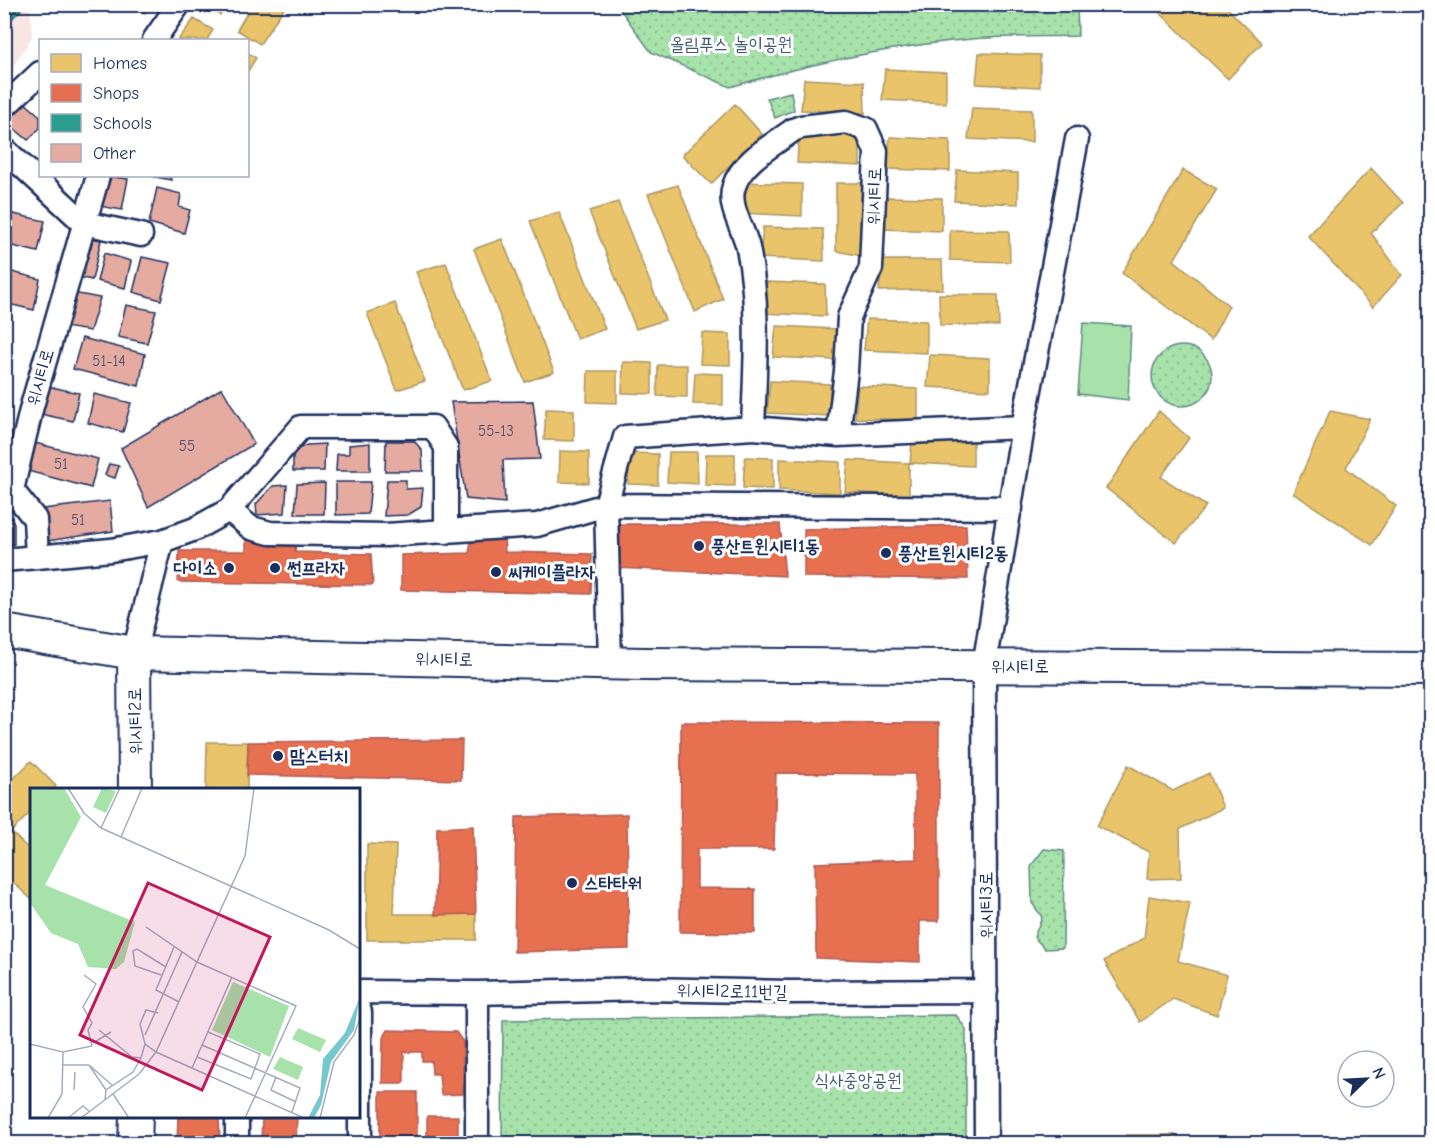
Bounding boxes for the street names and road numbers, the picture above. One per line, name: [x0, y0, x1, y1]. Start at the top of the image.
street label: 위시티로: [863, 167, 886, 225]
street label: 위시티로: [22, 346, 59, 408]
street label: 위시티로: [415, 648, 473, 671]
street label: 위시티로: [991, 656, 1049, 677]
street label: 위시티2로: [124, 687, 147, 755]
street label: 위시티3로: [976, 871, 997, 939]
street label: 위시티2로11번길: [677, 980, 788, 1003]

